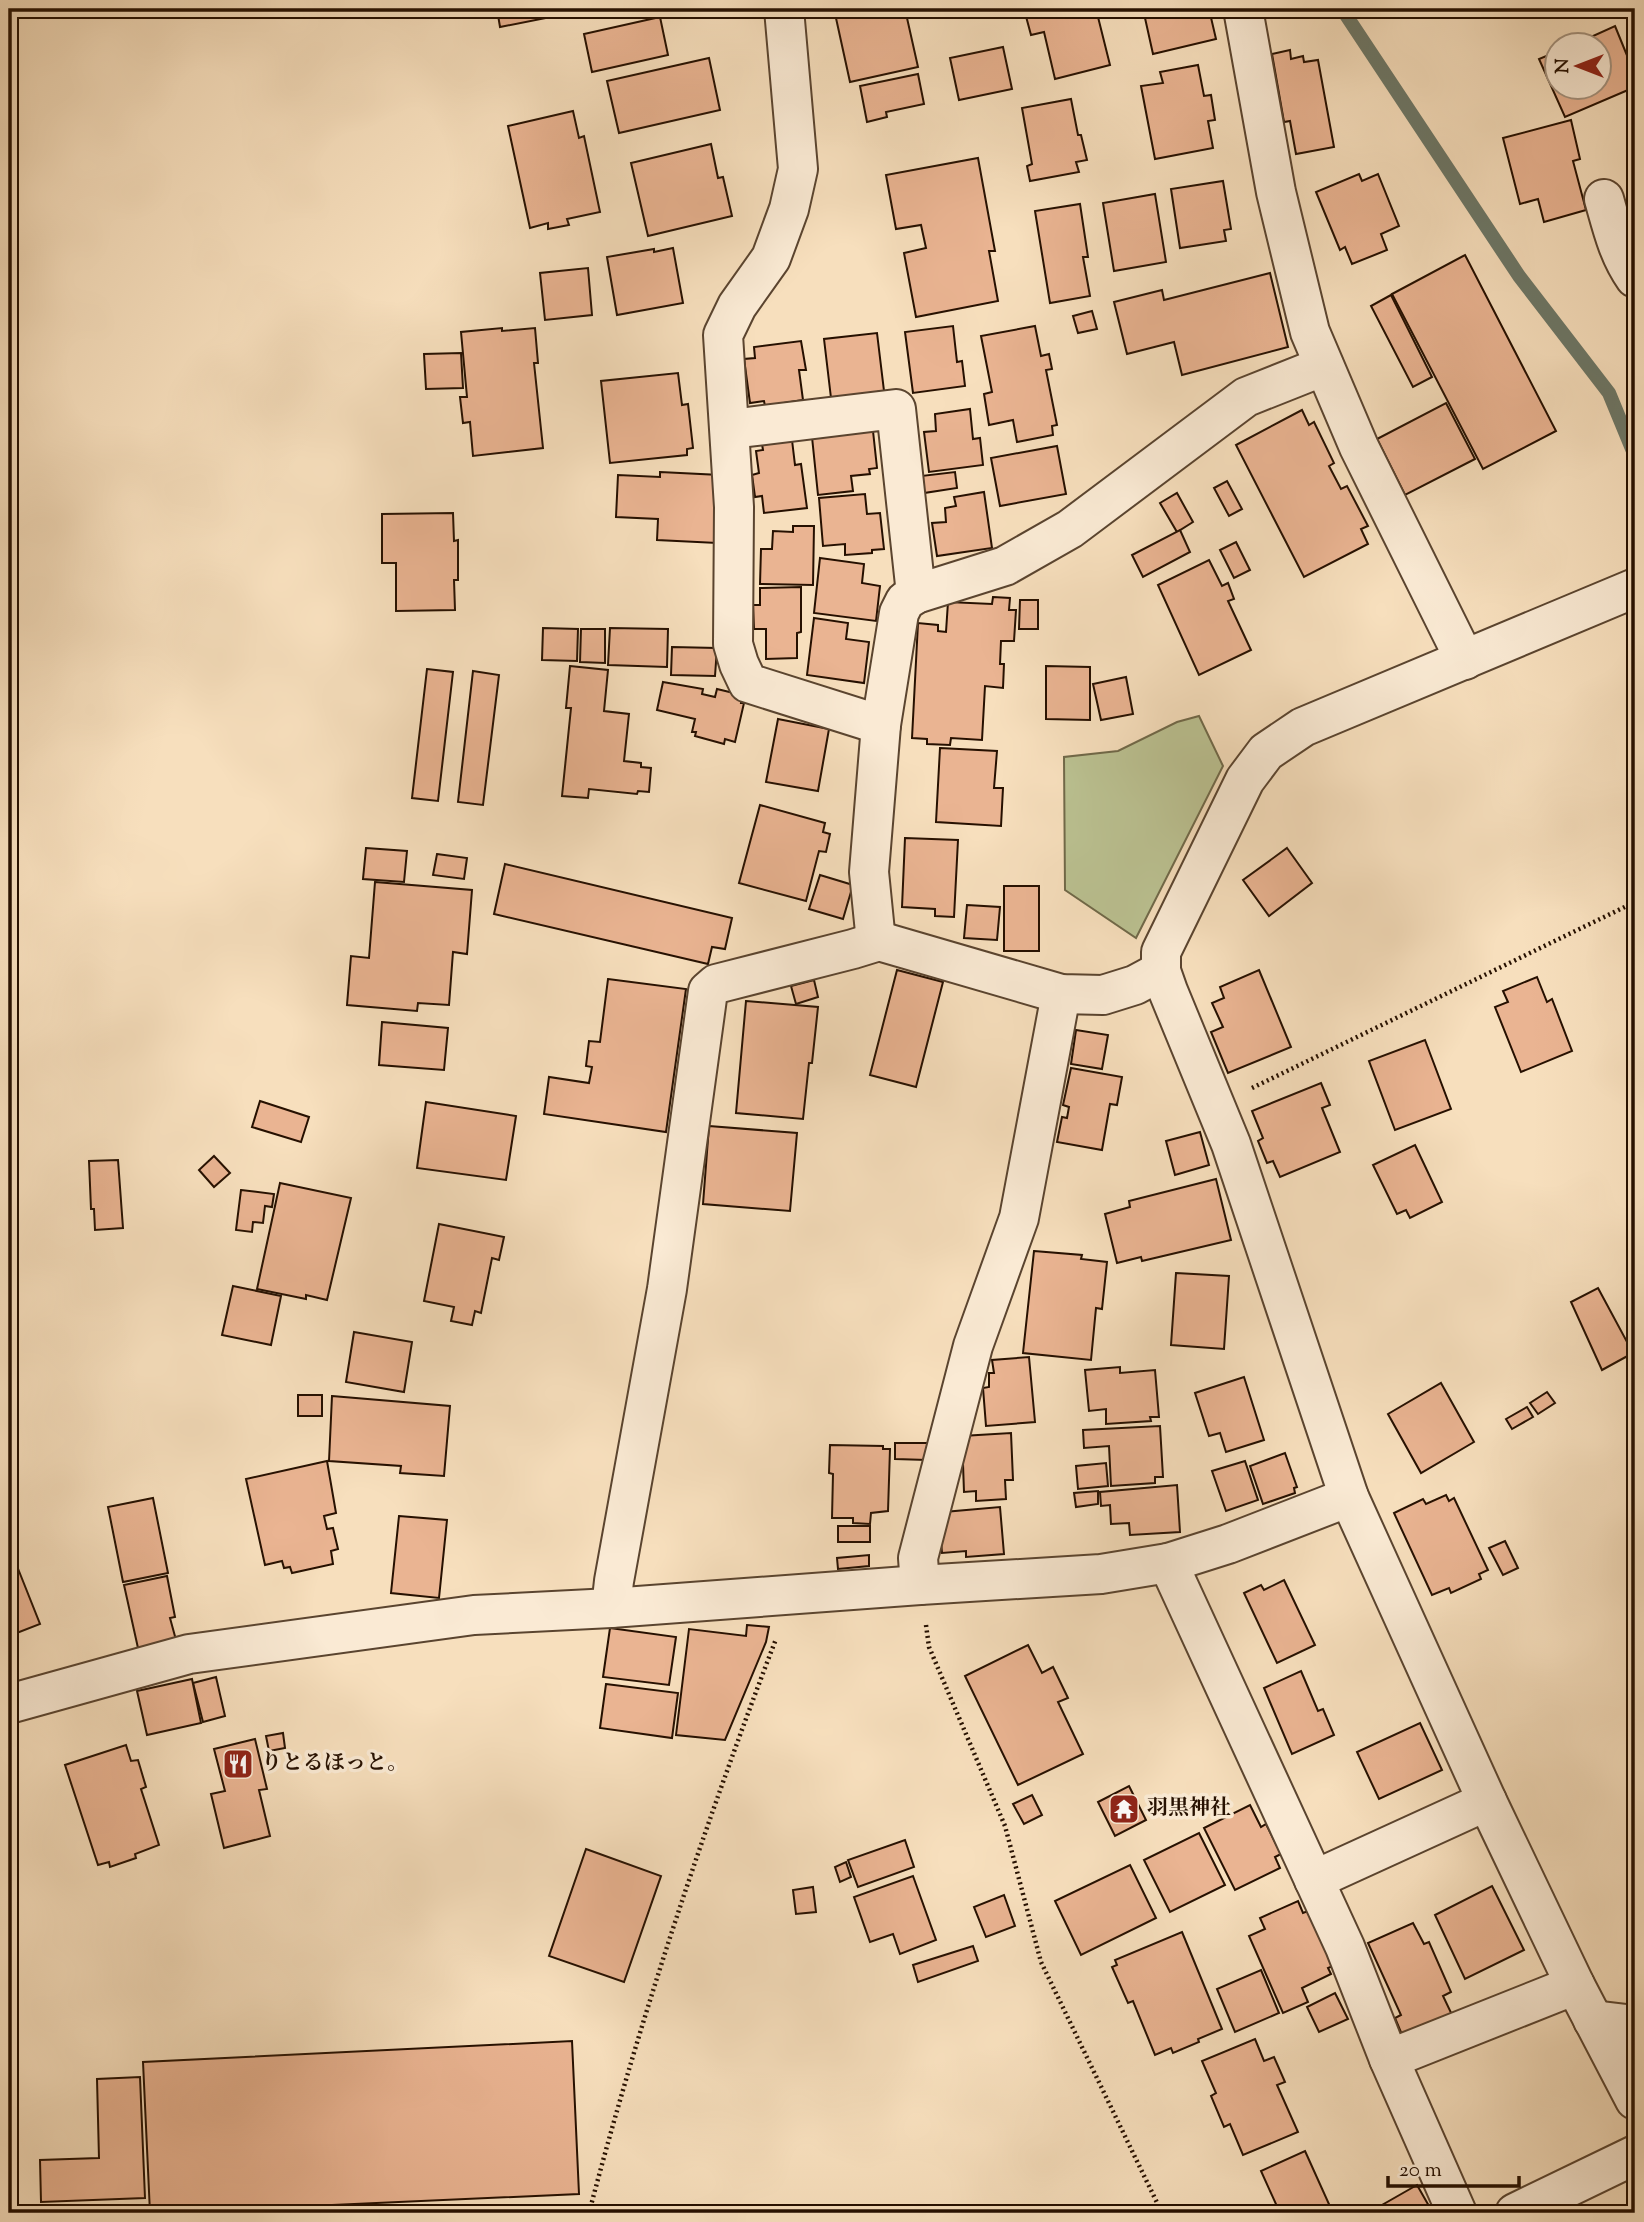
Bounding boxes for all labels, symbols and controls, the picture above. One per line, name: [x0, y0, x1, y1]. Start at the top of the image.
north arrow: [1542, 32, 1612, 102]
text: N: [1550, 58, 1577, 74]
restaurant icon: りとるほっと。: [221, 1747, 255, 1781]
place label: りとるほっと。: [261, 1749, 408, 1779]
temple icon: 羽黒神社: [1107, 1792, 1141, 1826]
place label: 羽黒神社: [1147, 1794, 1231, 1824]
scale bar: [1388, 2145, 1520, 2189]
text: 20 m: [1399, 2156, 1442, 2186]

